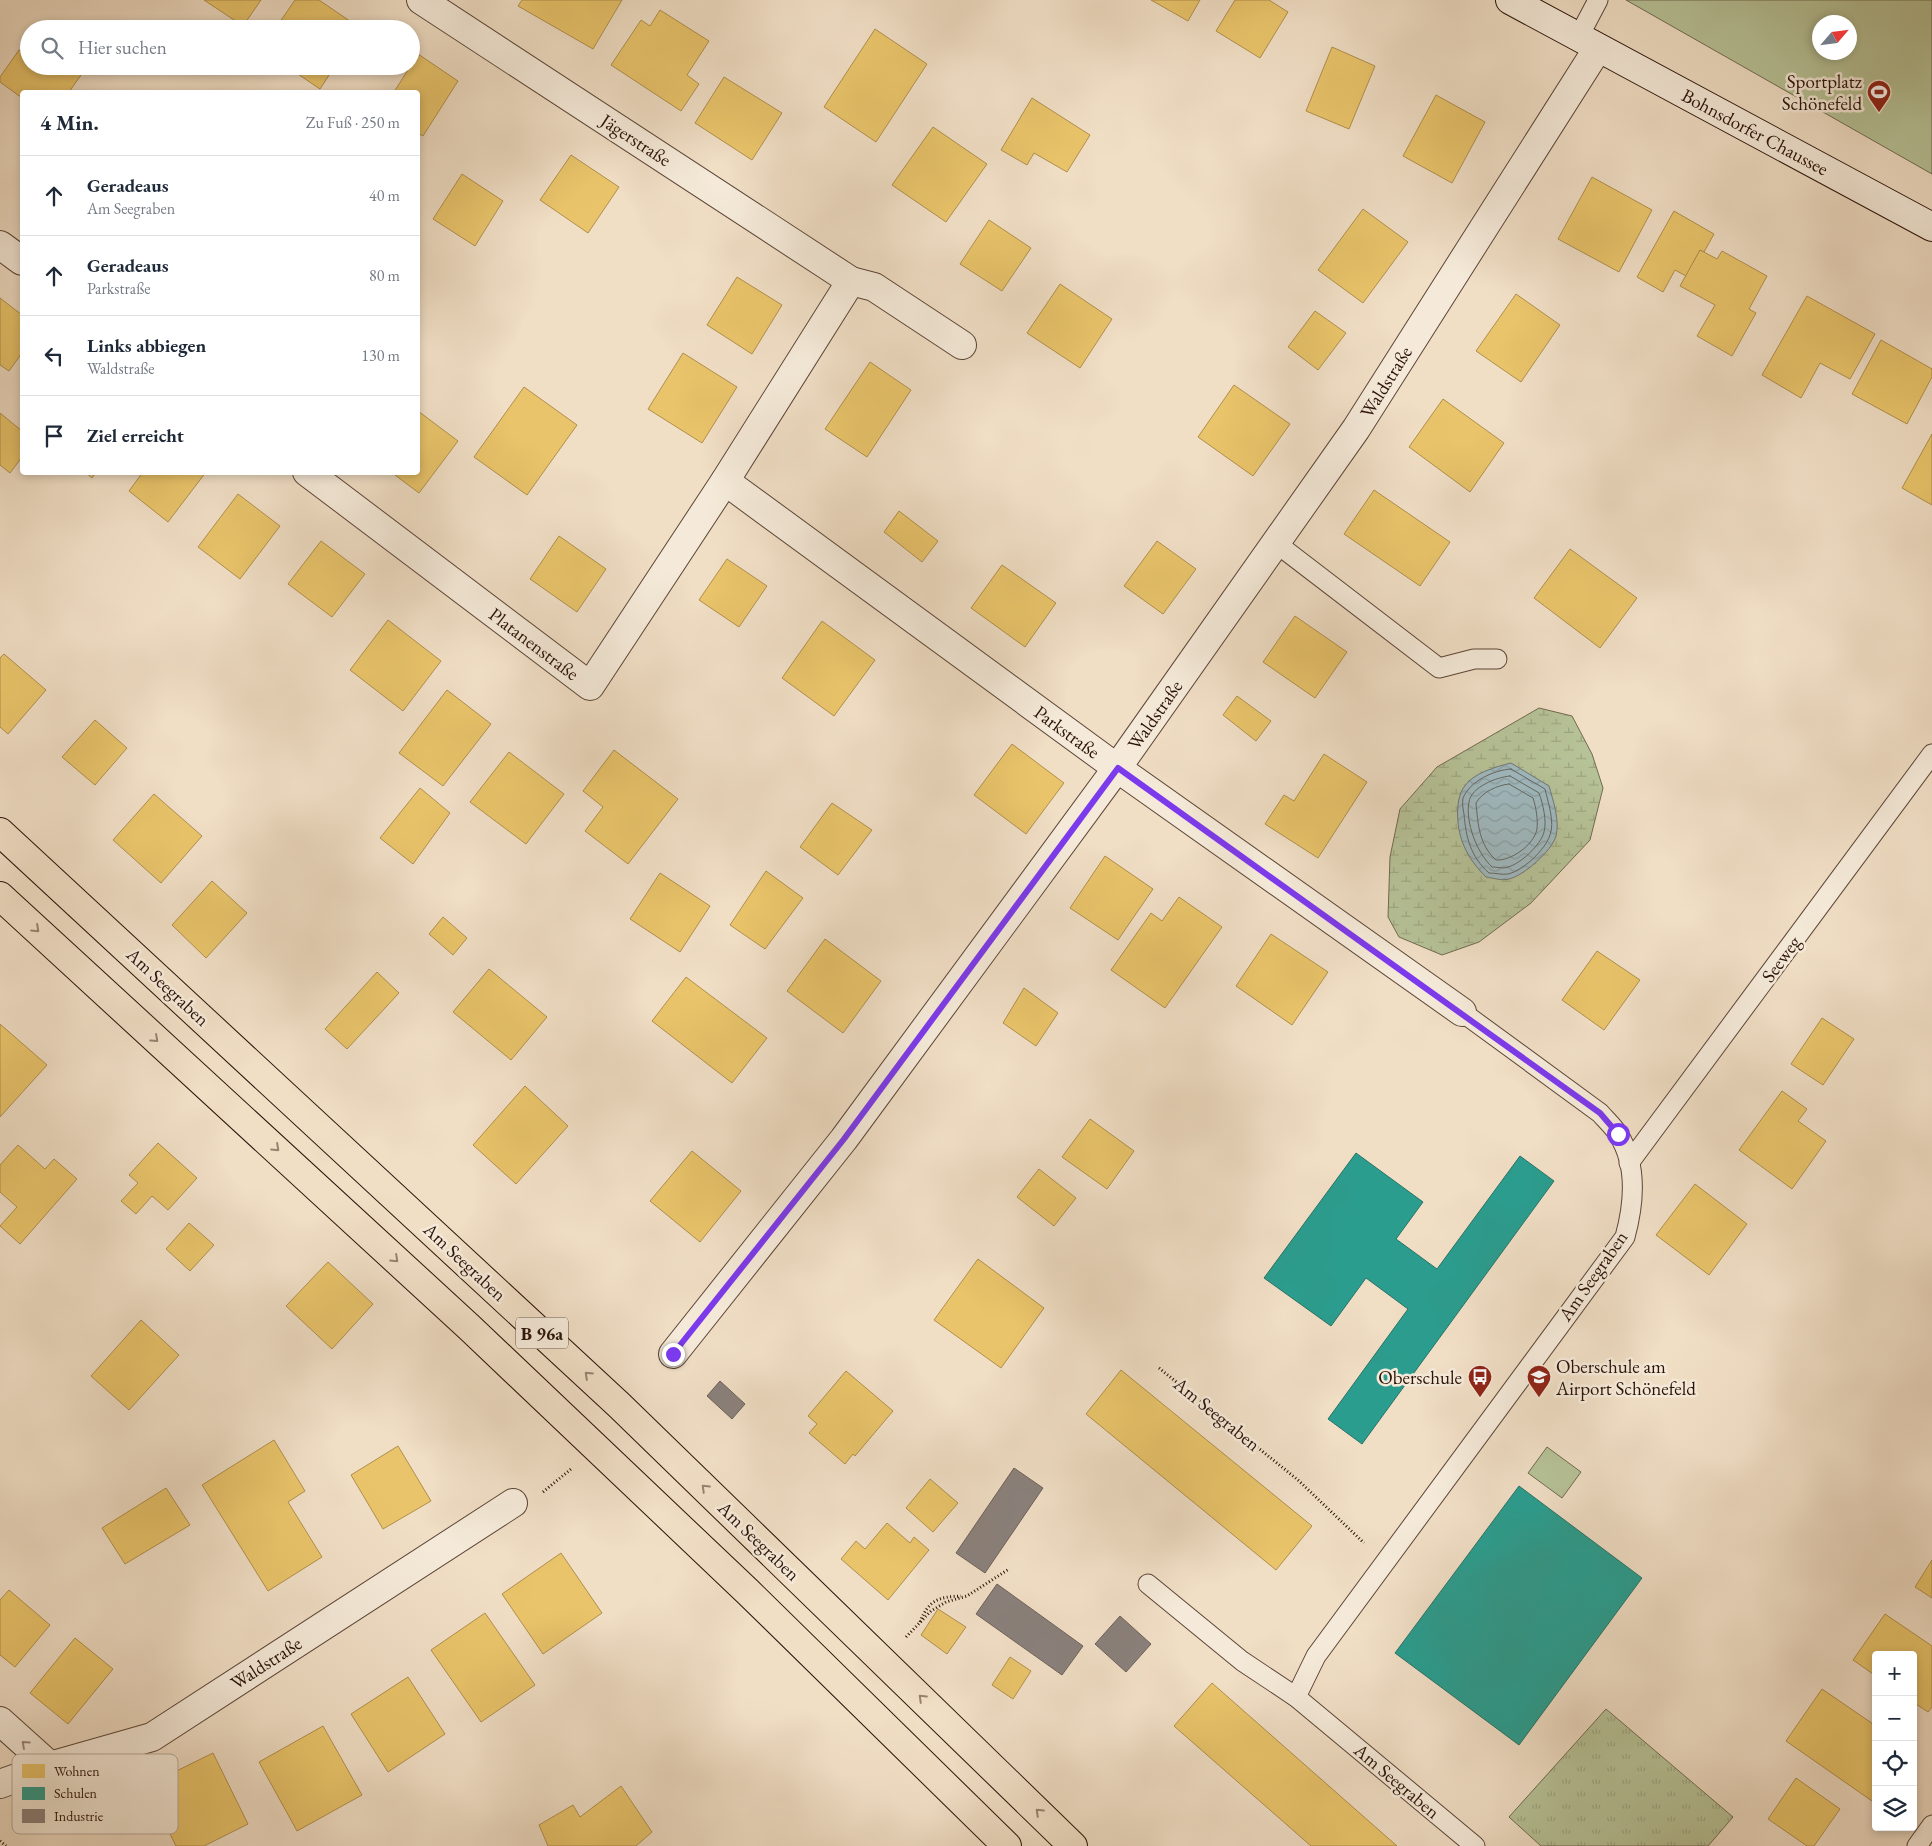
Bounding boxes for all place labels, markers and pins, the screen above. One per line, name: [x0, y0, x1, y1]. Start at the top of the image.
place label: Sportplatz Schönefeld: [1782, 69, 1863, 116]
sports icon: Sportplatz Schönefeld: [1866, 79, 1892, 113]
place label: Oberschule am Airport Schönefeld: [1555, 1354, 1696, 1401]
bus stop icon: Oberschule: [1467, 1364, 1493, 1398]
school or university icon: Oberschule am Airport Schönefeld: [1526, 1364, 1552, 1398]
place label: Oberschule: [1378, 1365, 1462, 1390]

